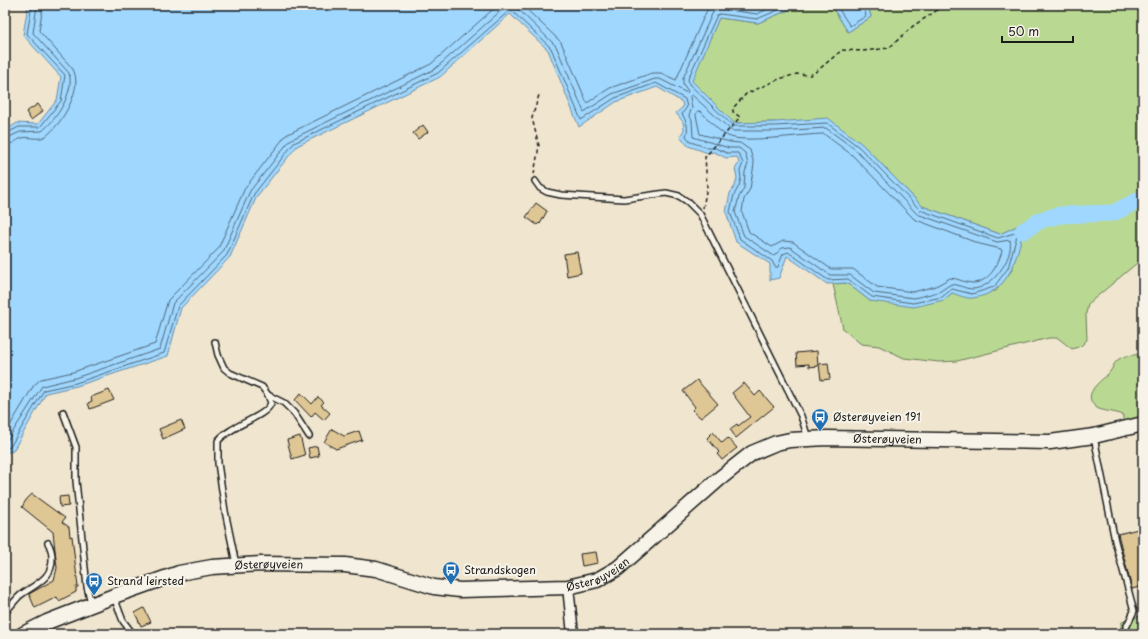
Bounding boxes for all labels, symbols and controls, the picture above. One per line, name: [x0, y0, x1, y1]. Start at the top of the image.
scale bar: [1002, 18, 1073, 44]
text: 50 m: [1008, 22, 1039, 40]
bus stop icon: Østerøyveien 191: [810, 407, 830, 432]
place label: Østerøyveien 191: [833, 408, 921, 425]
street label: Østerøyveien: [853, 429, 922, 448]
street label: Østerøyveien: [564, 553, 633, 595]
street label: Østerøyveien: [234, 555, 303, 574]
bus stop icon: Strandskogen: [441, 560, 461, 585]
place label: Strandskogen: [464, 561, 536, 578]
bus stop icon: Strand leirsted: [84, 571, 104, 596]
place label: Strand leirsted: [107, 572, 184, 589]

